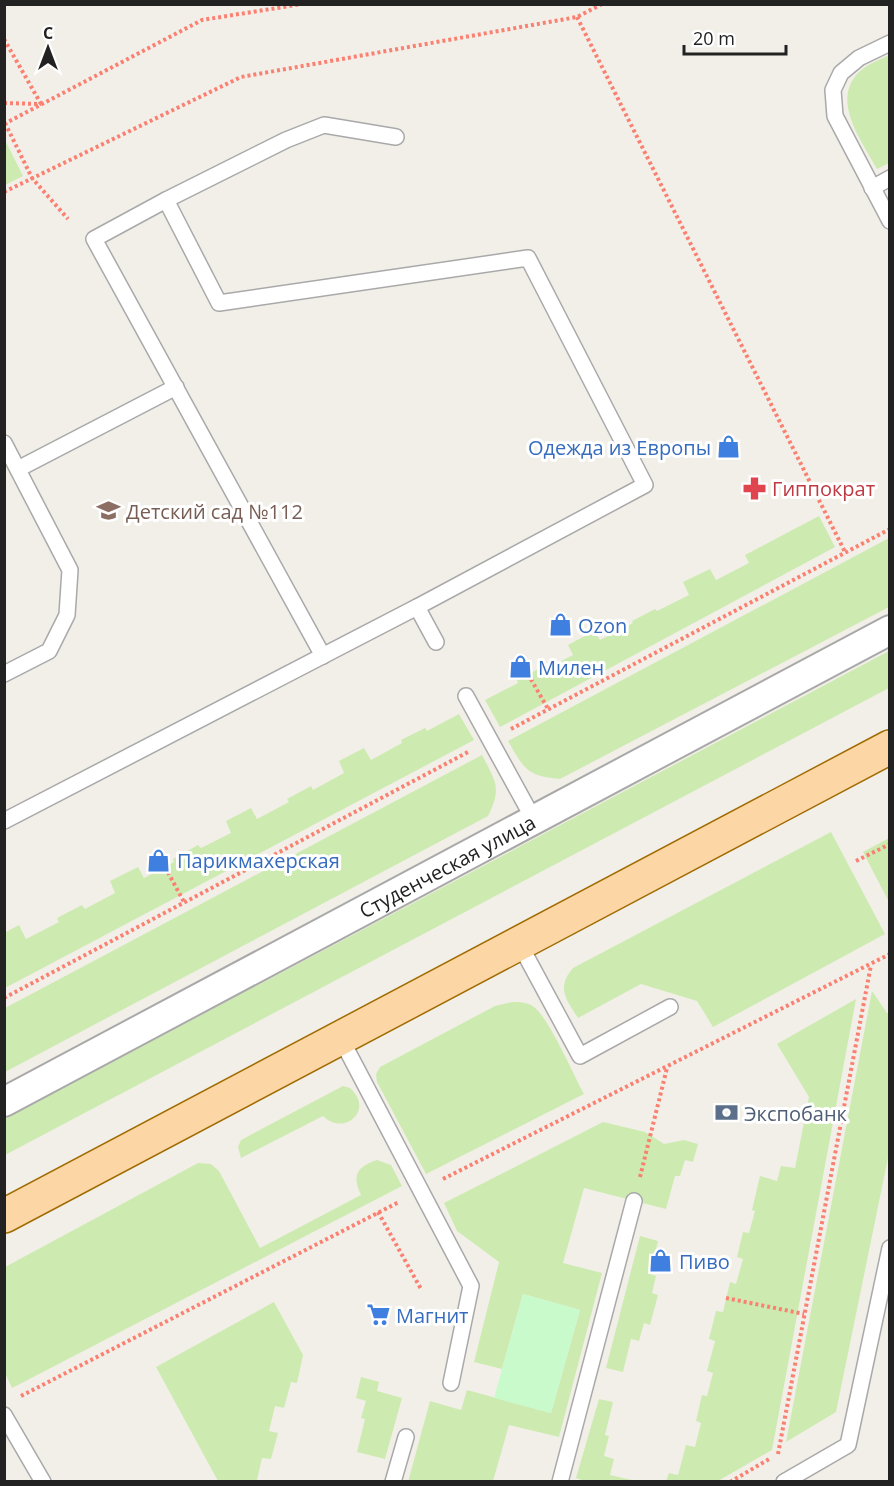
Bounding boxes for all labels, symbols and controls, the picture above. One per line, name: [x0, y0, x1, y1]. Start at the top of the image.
north arrow: [18, 18, 78, 78]
scale bar: [684, 18, 786, 56]
text: С: [43, 22, 53, 44]
text: 20 m: [693, 26, 735, 50]
place label: Одежда из Европы: [528, 434, 711, 461]
shop icon: Одежда из Европы: [716, 434, 742, 460]
pharmacy icon: Гиппократ: [741, 475, 767, 501]
place label: Гиппократ: [772, 475, 875, 502]
school or university icon: Детский сад №112: [95, 498, 121, 524]
place label: Детский сад №112: [126, 498, 303, 525]
shop icon: Ozon: [547, 612, 573, 638]
place label: Ozon: [578, 612, 627, 639]
shop icon: Милен: [507, 654, 533, 680]
place label: Милен: [538, 654, 604, 681]
street label: Студенческая улица: [354, 808, 540, 924]
shop icon: Парикмахерская: [146, 847, 172, 873]
place label: Парикмахерская: [177, 847, 340, 874]
bank icon: Экспобанк: [713, 1100, 739, 1126]
place label: Экспобанк: [744, 1100, 848, 1127]
shop icon: Пиво: [648, 1248, 674, 1274]
place label: Пиво: [679, 1248, 730, 1275]
supermarket icon: Магнит: [365, 1302, 391, 1328]
place label: Магнит: [396, 1302, 469, 1329]

